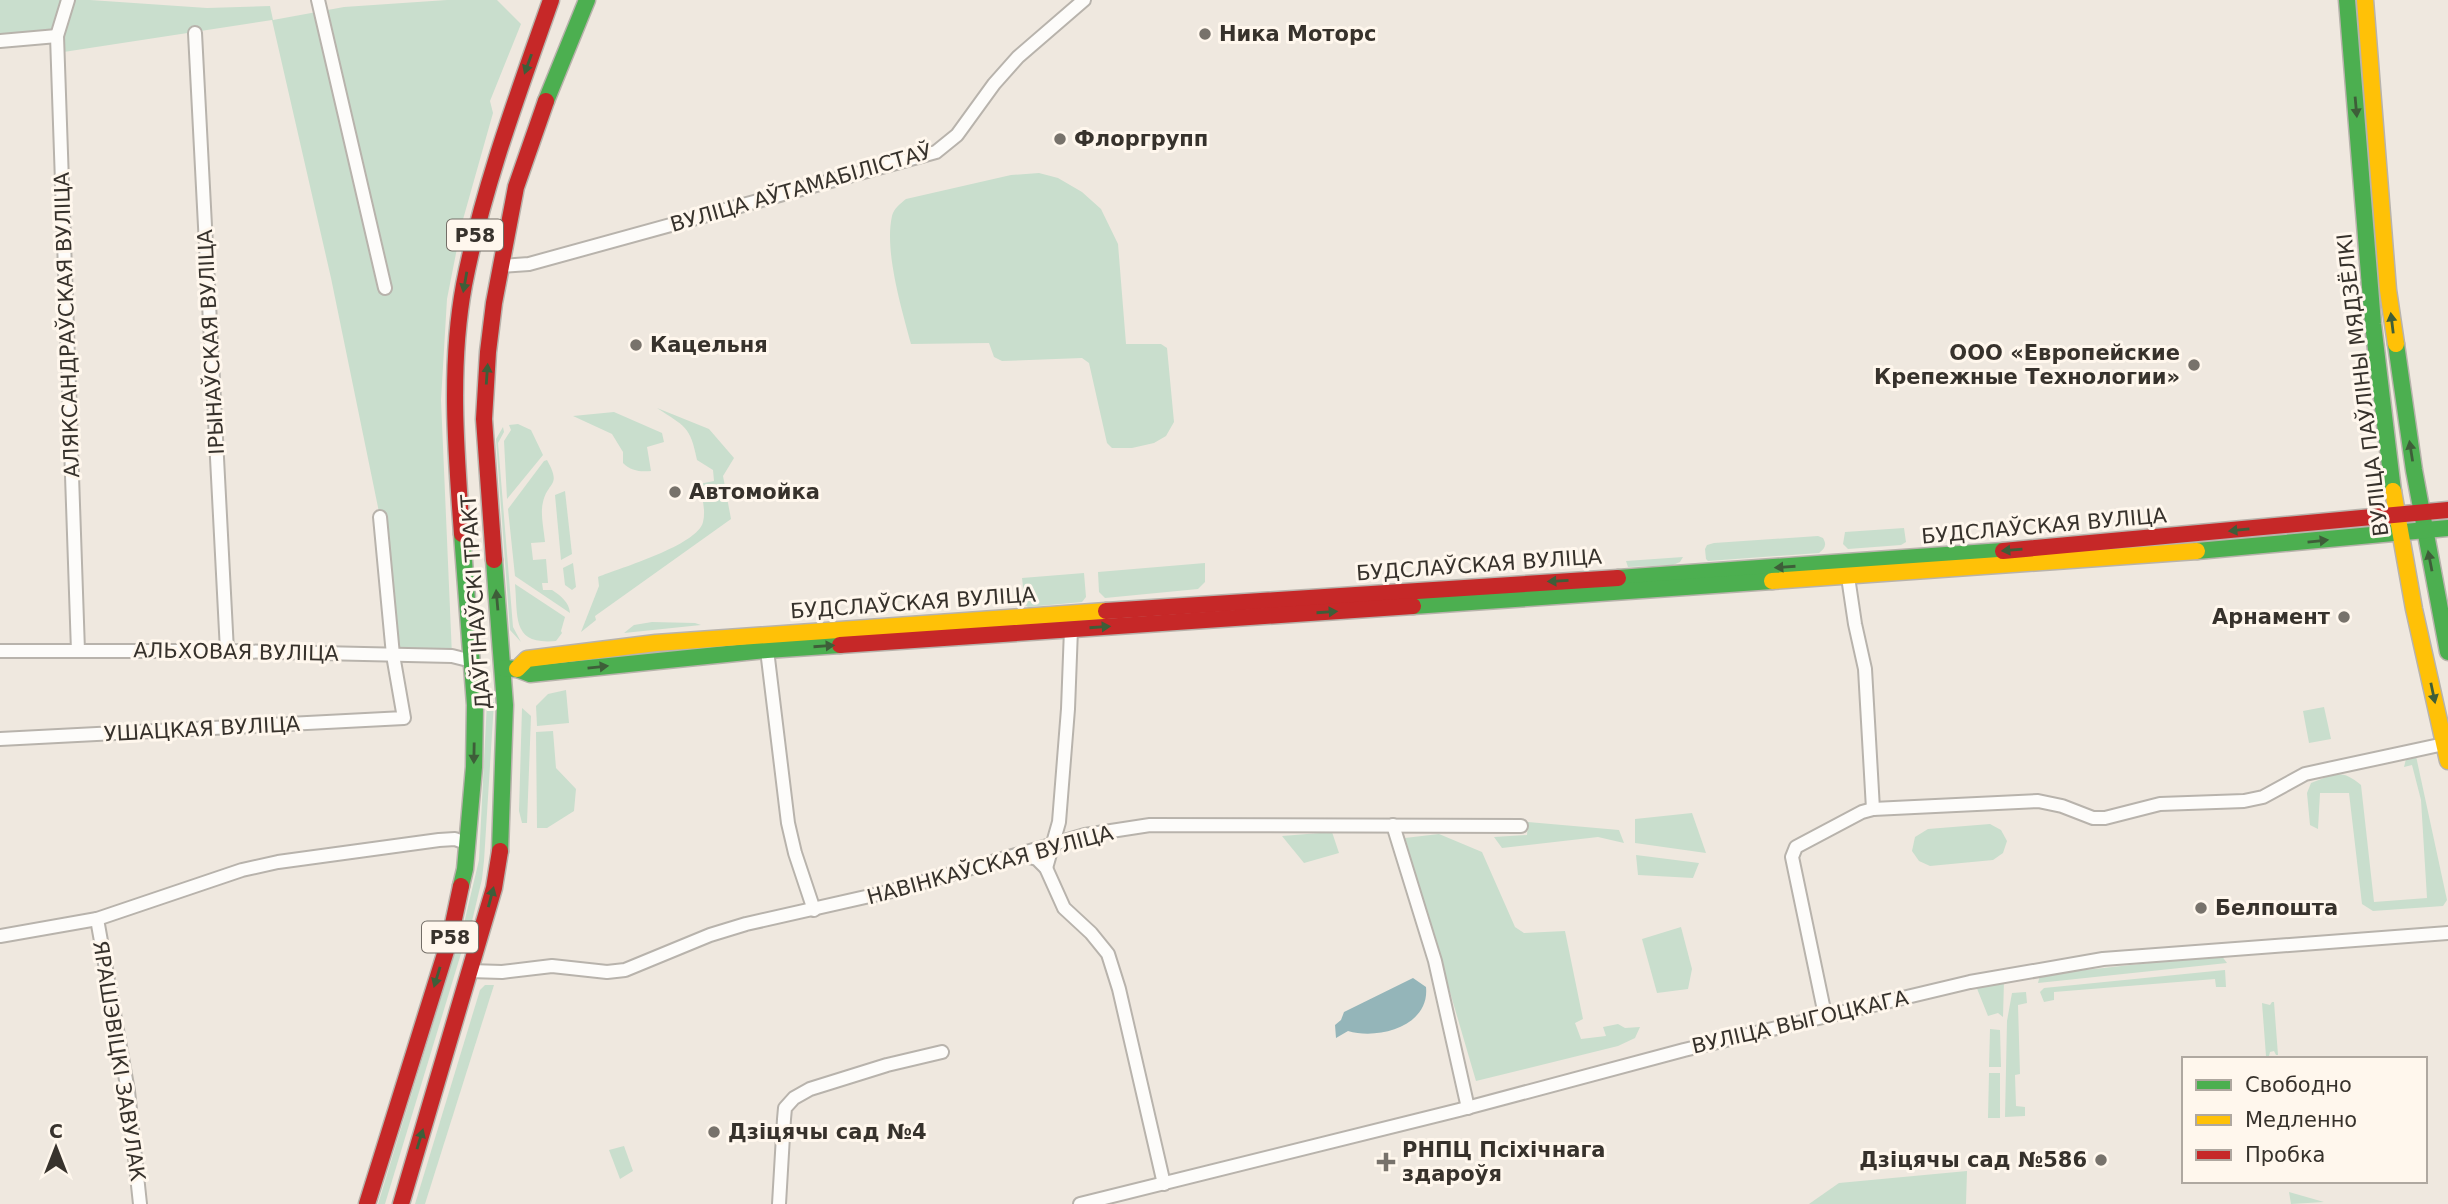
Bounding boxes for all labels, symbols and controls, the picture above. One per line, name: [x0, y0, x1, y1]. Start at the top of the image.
place label: Ника Моторс: [1219, 22, 1376, 46]
marker: Ника Моторс: [1197, 26, 1213, 42]
one-way arrow: [522, 54, 533, 75]
one-way arrow: [2351, 97, 2362, 119]
place label: Флоргрупп: [1074, 127, 1208, 151]
marker: Флоргрупп: [1052, 131, 1068, 147]
street label: ВУЛІЦА АЎТАМАБІЛІСТАЎ: [667, 138, 935, 237]
street label: АЛЯКСАНДРАЎСКАЯ ВУЛІЦА: [49, 171, 84, 478]
road number: Р58: [447, 219, 503, 250]
street label: ІРЫНАЎСКАЯ ВУЛІЦА: [192, 228, 229, 455]
street label: ВУЛІЦА ПАЎЛІНЫ МЯДЗЁЛКІ: [2331, 232, 2394, 538]
one-way arrow: [459, 271, 470, 293]
one-way arrow: [2387, 311, 2398, 333]
place label: Кацельня: [650, 333, 768, 357]
marker: Кацельня: [628, 337, 644, 353]
place label: ООО «Европейские Крепежные Технологии»: [1874, 341, 2180, 389]
marker: ООО «Европейские Крепежные Технологии»: [2186, 357, 2202, 373]
one-way arrow: [481, 362, 492, 384]
one-way arrow: [2405, 440, 2416, 462]
place label: Автомойка: [689, 480, 820, 504]
marker: Автомойка: [667, 484, 683, 500]
street label: ДАЎГІНАЎСКІ ТРАКТ: [456, 493, 495, 710]
street label: БУДСЛАЎСКАЯ ВУЛІЦА: [1920, 502, 2168, 549]
one-way arrow: [2227, 524, 2249, 535]
one-way arrow: [2307, 535, 2329, 546]
street label: БУДСЛАЎСКАЯ ВУЛІЦА: [1355, 543, 1603, 586]
one-way arrow: [2001, 545, 2023, 556]
one-way arrow: [2425, 550, 2436, 572]
one-way arrow: [1774, 562, 1796, 573]
one-way arrow: [1547, 575, 1569, 586]
street label: БУДСЛАЎСКАЯ ВУЛІЦА: [789, 581, 1037, 624]
one-way arrow: [491, 589, 502, 611]
place label: Арнамент: [2212, 605, 2331, 629]
one-way arrow: [1316, 606, 1338, 617]
marker: Арнамент: [2336, 609, 2352, 625]
one-way arrow: [1089, 621, 1111, 632]
street label: АЛЬХОВАЯ ВУЛІЦА: [133, 638, 340, 666]
one-way arrow: [813, 640, 835, 651]
one-way arrow: [587, 661, 609, 672]
one-way arrow: [2428, 682, 2439, 704]
street label: УШАЦКАЯ ВУЛІЦА: [103, 712, 301, 746]
one-way arrow: [469, 742, 480, 764]
street label: НАВІНКАЎСКАЯ ВУЛІЦА: [864, 819, 1116, 909]
one-way arrow: [486, 886, 497, 908]
place label: Белпошта: [2215, 896, 2338, 920]
marker: Белпошта: [2193, 900, 2209, 916]
road number: Р58: [422, 922, 478, 953]
street label: ЯРАШЭВІЦКІ ЗАВУЛАК: [88, 939, 150, 1183]
one-way arrow: [432, 966, 442, 987]
street label: ВУЛІЦА ВЫГОЦКАГА: [1689, 985, 1911, 1059]
legend: [2182, 1057, 2427, 1183]
text: Свободно: [2245, 1073, 2352, 1097]
text: Медленно: [2245, 1108, 2357, 1132]
north arrow: [21, 1113, 91, 1183]
text: С: [49, 1120, 63, 1142]
place label: Дзіцячы сад №4: [728, 1120, 927, 1144]
marker: Дзіцячы сад №4: [706, 1124, 722, 1140]
one-way arrow: [416, 1128, 426, 1149]
place label: РНПЦ Псіхічнага здароўя: [1402, 1138, 1606, 1186]
text: Пробка: [2245, 1143, 2325, 1167]
place label: Дзіцячы сад №586: [1859, 1148, 2087, 1172]
marker: РНПЦ Псіхічнага здароўя: [1376, 1152, 1396, 1172]
marker: Дзіцячы сад №586: [2093, 1152, 2109, 1168]

